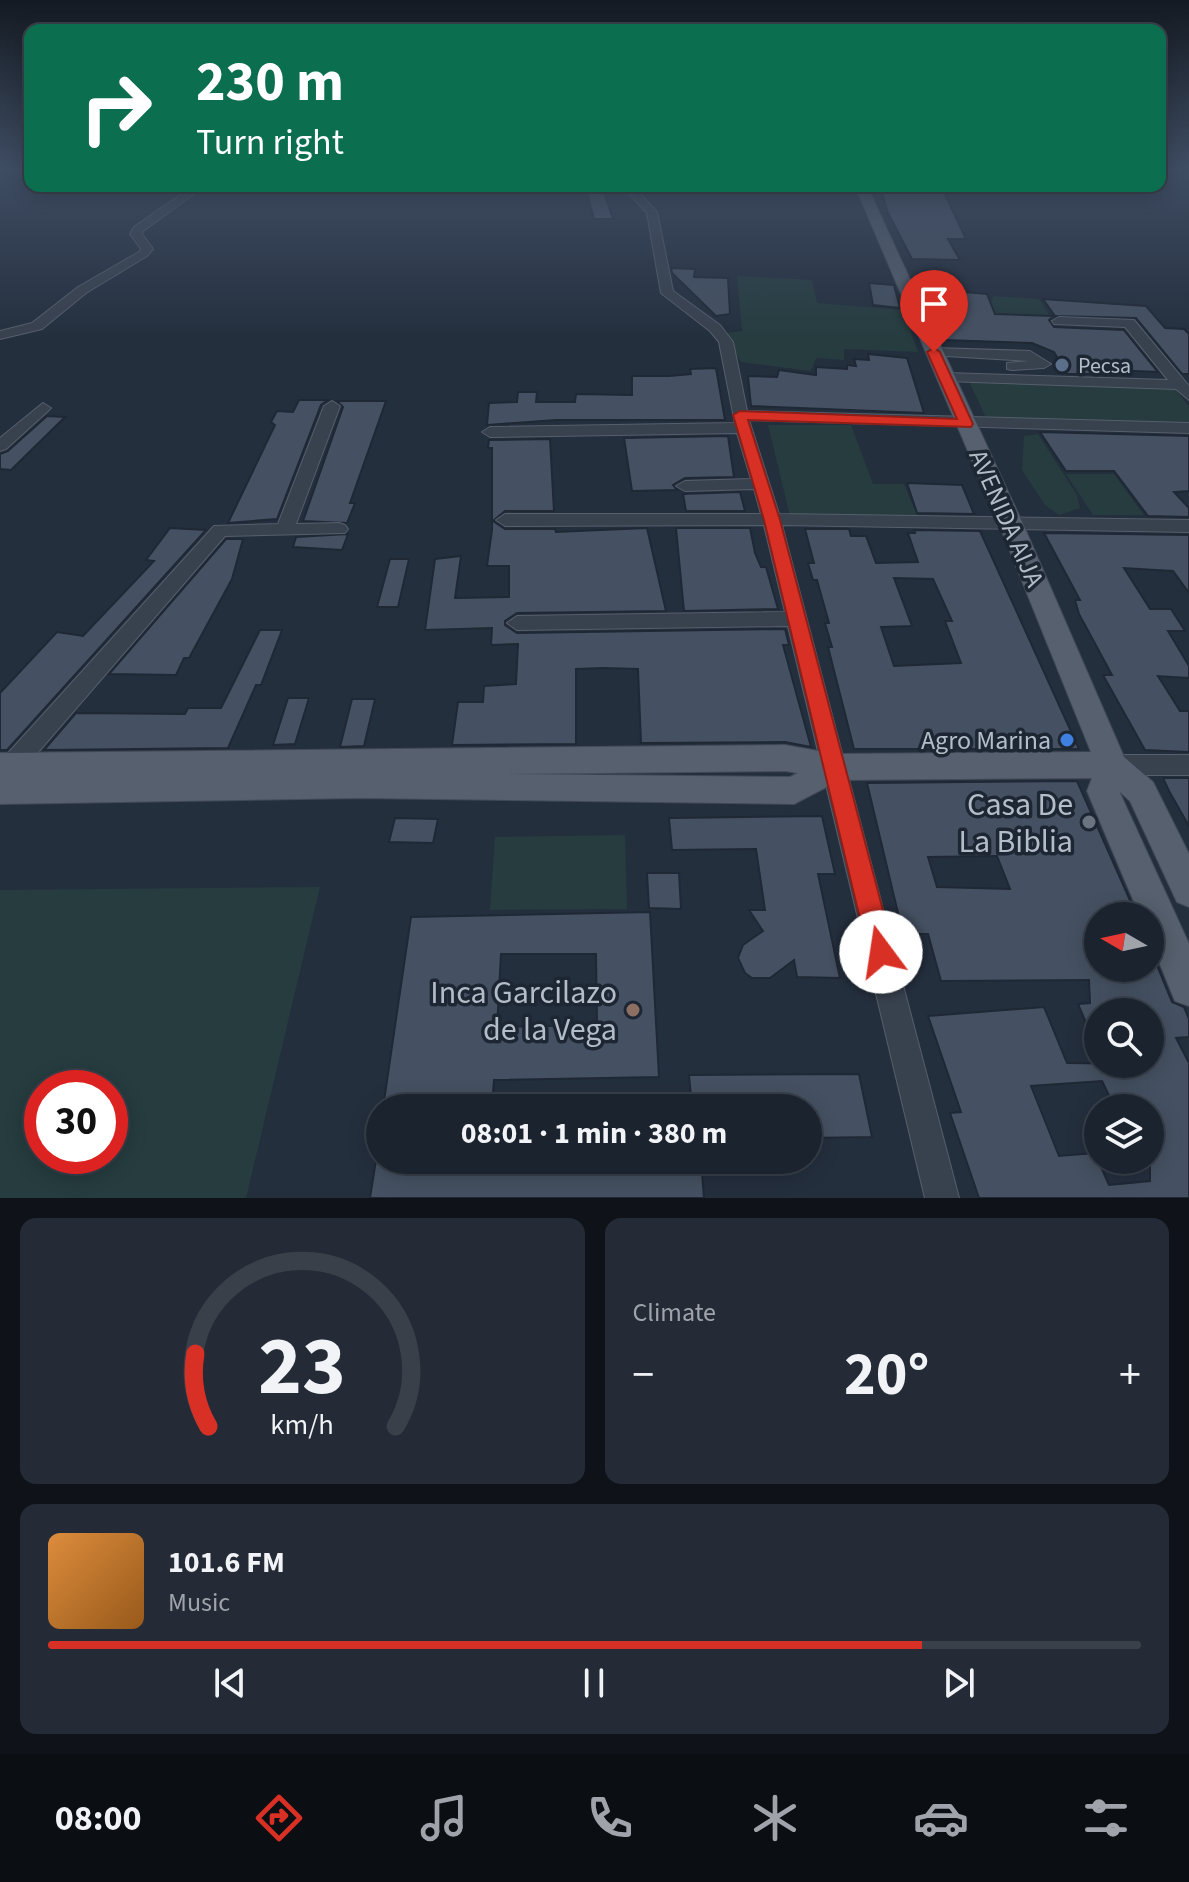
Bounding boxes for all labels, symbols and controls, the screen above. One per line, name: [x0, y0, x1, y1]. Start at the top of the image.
text: 230 m: [196, 43, 344, 122]
icon: right: [64, 56, 168, 160]
text: Turn right: [196, 117, 344, 168]
pin: [900, 270, 968, 352]
icon: arrive: [912, 282, 956, 326]
place label: Pecsa: [1078, 350, 1131, 382]
marker: Pecsa: [1053, 356, 1071, 374]
street label: AVENIDA AIJA: [960, 443, 1054, 594]
place label: Agro Marina: [921, 722, 1051, 759]
marker: Agro Marina: [1058, 731, 1076, 749]
place label: Casa De La Biblia: [958, 782, 1073, 865]
marker: Casa De La Biblia: [1080, 813, 1098, 831]
north arrow: [1084, 902, 1164, 982]
map controls: [1084, 902, 1164, 1174]
position arrow: [839, 910, 923, 994]
place label: Inca Garcilazo de la Vega: [430, 970, 617, 1053]
button: search: [1084, 998, 1164, 1078]
marker: Inca Garcilazo de la Vega: [624, 1001, 642, 1019]
speed limit sign: 30: [24, 1070, 128, 1174]
button: layers: [1084, 1094, 1164, 1174]
text: 08:01 · 1 min · 380 m: [461, 1112, 727, 1155]
text: Climate: [633, 1294, 716, 1331]
text: 23: [258, 1308, 346, 1426]
text: 20°: [844, 1333, 929, 1418]
text: −: [633, 1344, 654, 1407]
text: +: [1119, 1344, 1141, 1407]
text: km/h: [271, 1405, 334, 1445]
text: 101.6 FM: [168, 1541, 285, 1584]
text: Music: [168, 1584, 230, 1621]
icon: previous: [208, 1661, 252, 1705]
icon: pause: [572, 1661, 616, 1705]
icon: next: [937, 1661, 981, 1705]
icon: directions: [251, 1790, 307, 1846]
icon: music: [416, 1790, 472, 1846]
icon: phone: [582, 1790, 638, 1846]
icon: climate: [747, 1790, 803, 1846]
icon: car: [913, 1790, 969, 1846]
icon: filters: [1078, 1790, 1134, 1846]
text: 08:00: [55, 1793, 142, 1844]

